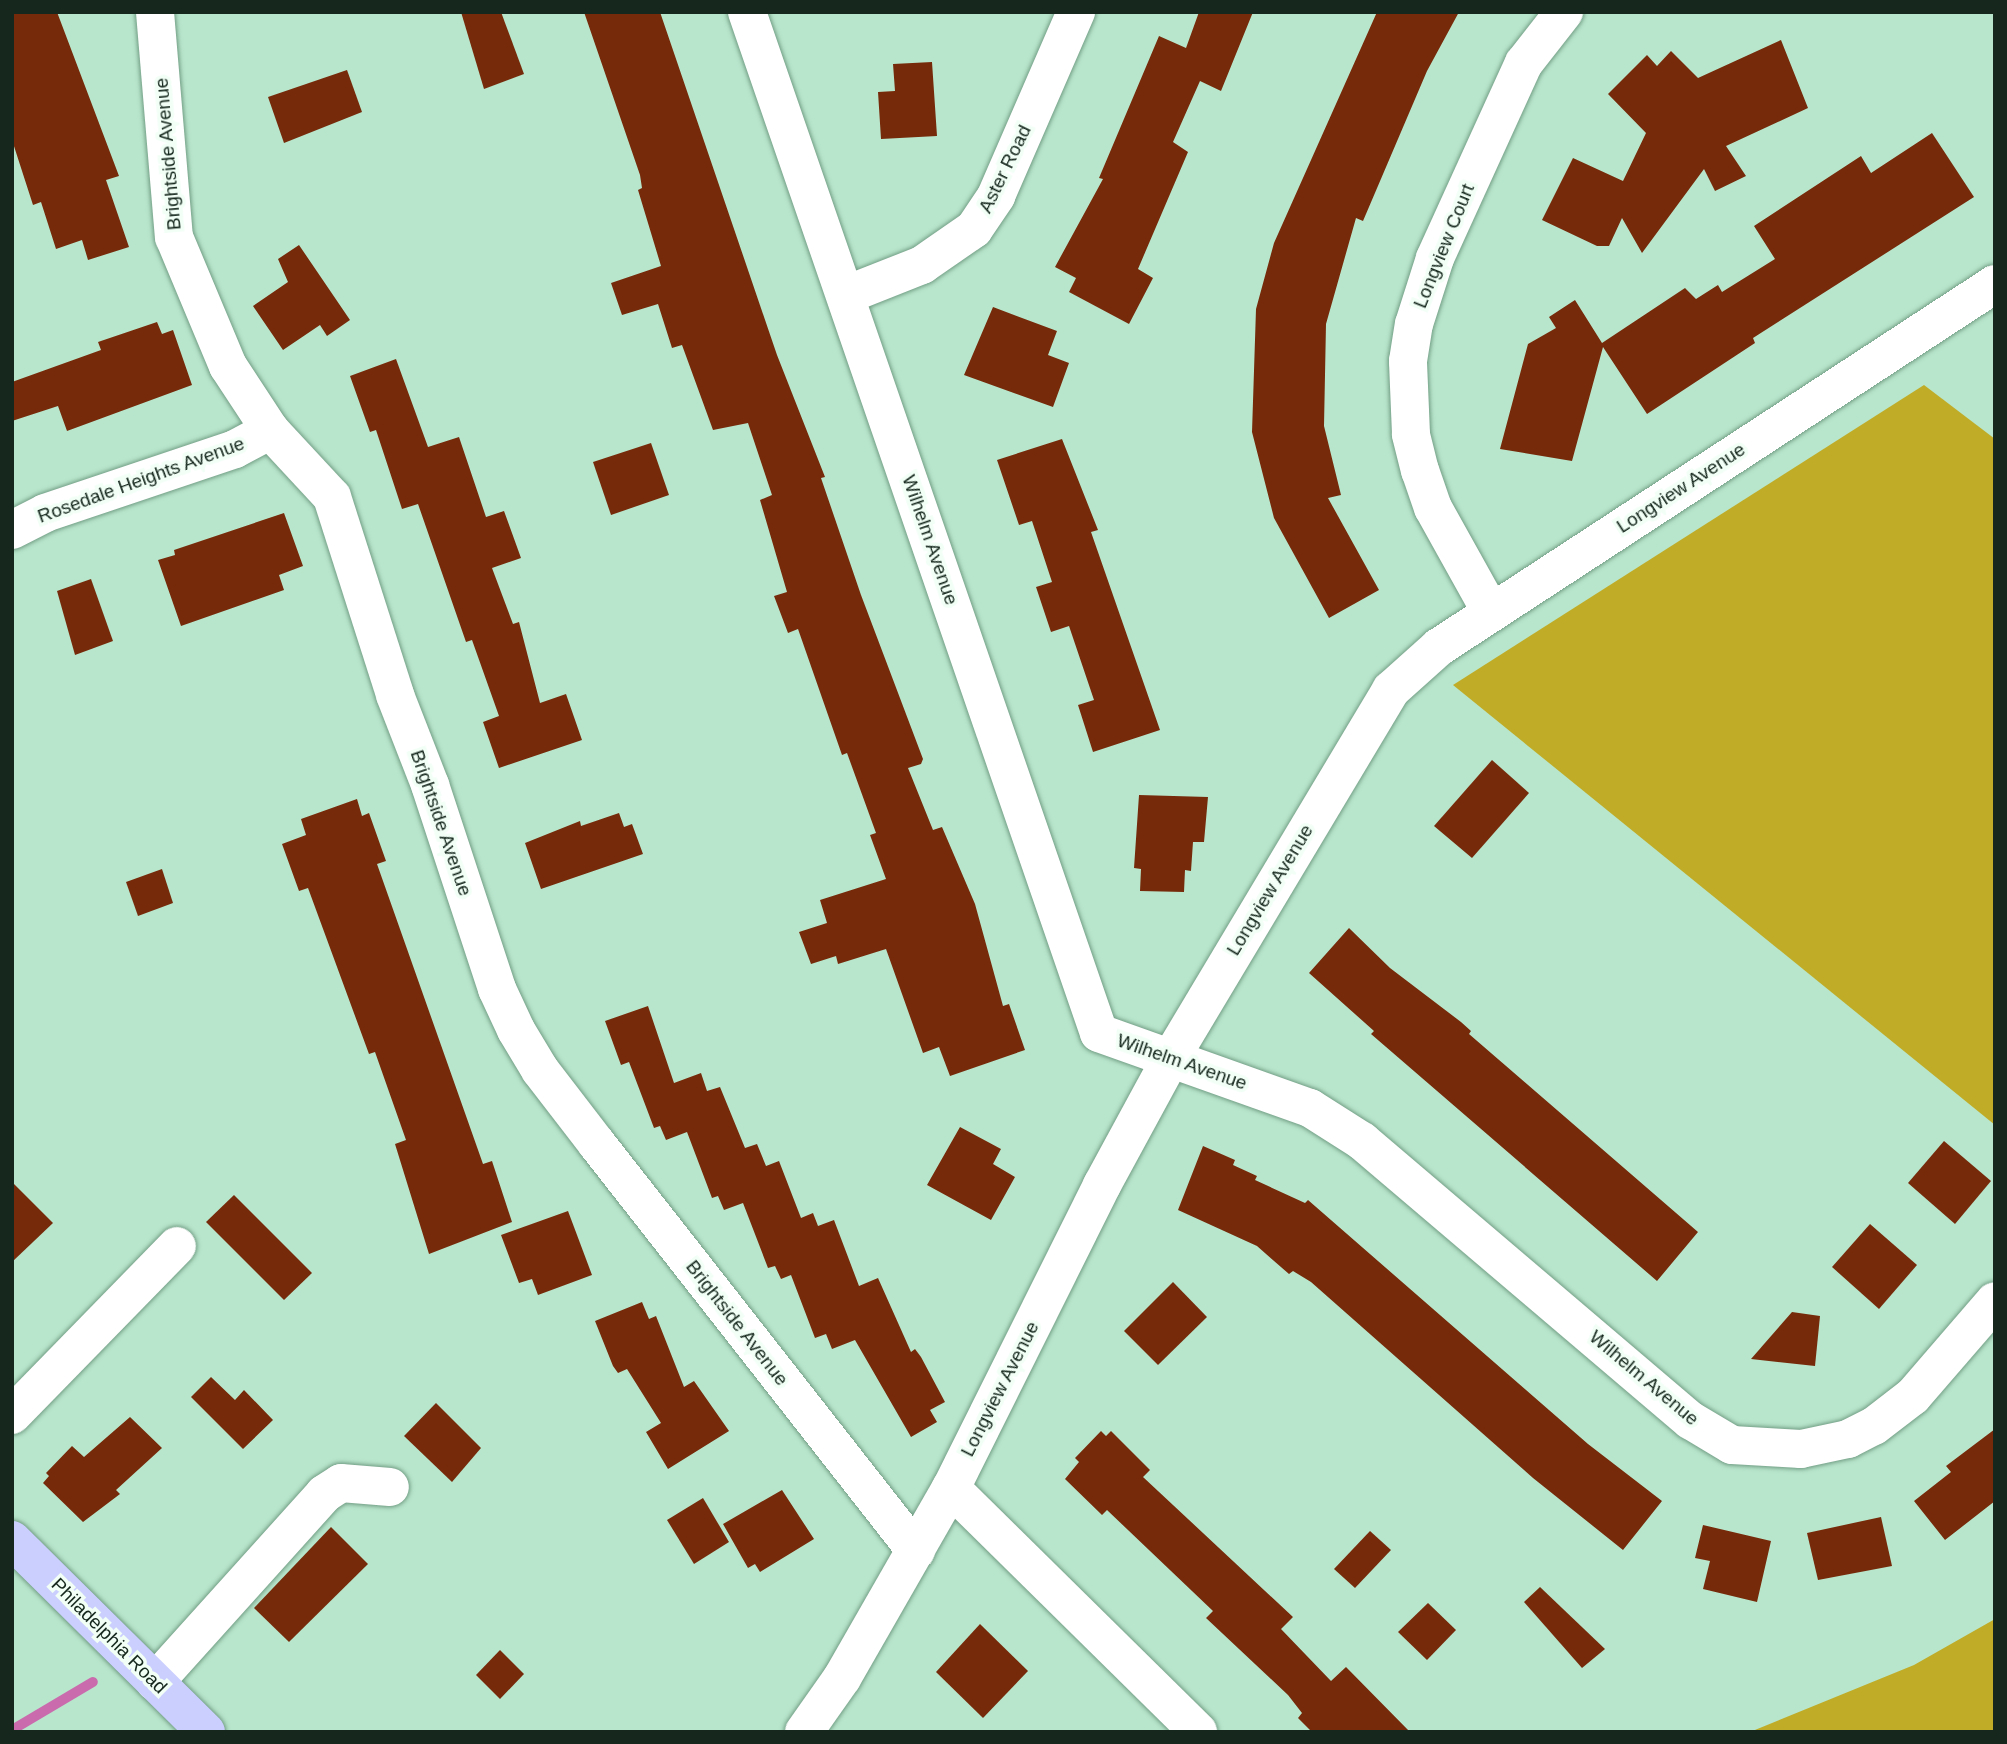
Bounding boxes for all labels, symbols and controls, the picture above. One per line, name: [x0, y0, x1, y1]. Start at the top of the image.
street label: Brightside Avenue: [150, 76, 186, 232]
street label: Aster Road: [974, 121, 1036, 217]
street label: Longview Court: [1409, 181, 1479, 311]
street label: Rosedale Heights Avenue: [34, 432, 248, 528]
street label: Longview Avenue: [1612, 438, 1750, 538]
street label: Wilhelm Avenue: [897, 472, 963, 608]
street label: Brightside Avenue: [405, 747, 477, 899]
street label: Longview Avenue: [1222, 820, 1318, 960]
street label: Wilhelm Avenue: [1114, 1029, 1250, 1095]
street label: Brightside Avenue: [681, 1255, 793, 1391]
street label: Longview Avenue: [956, 1317, 1044, 1461]
street label: Wilhelm Avenue: [1584, 1325, 1704, 1431]
street label: Philadelphia Road: [46, 1573, 172, 1699]

